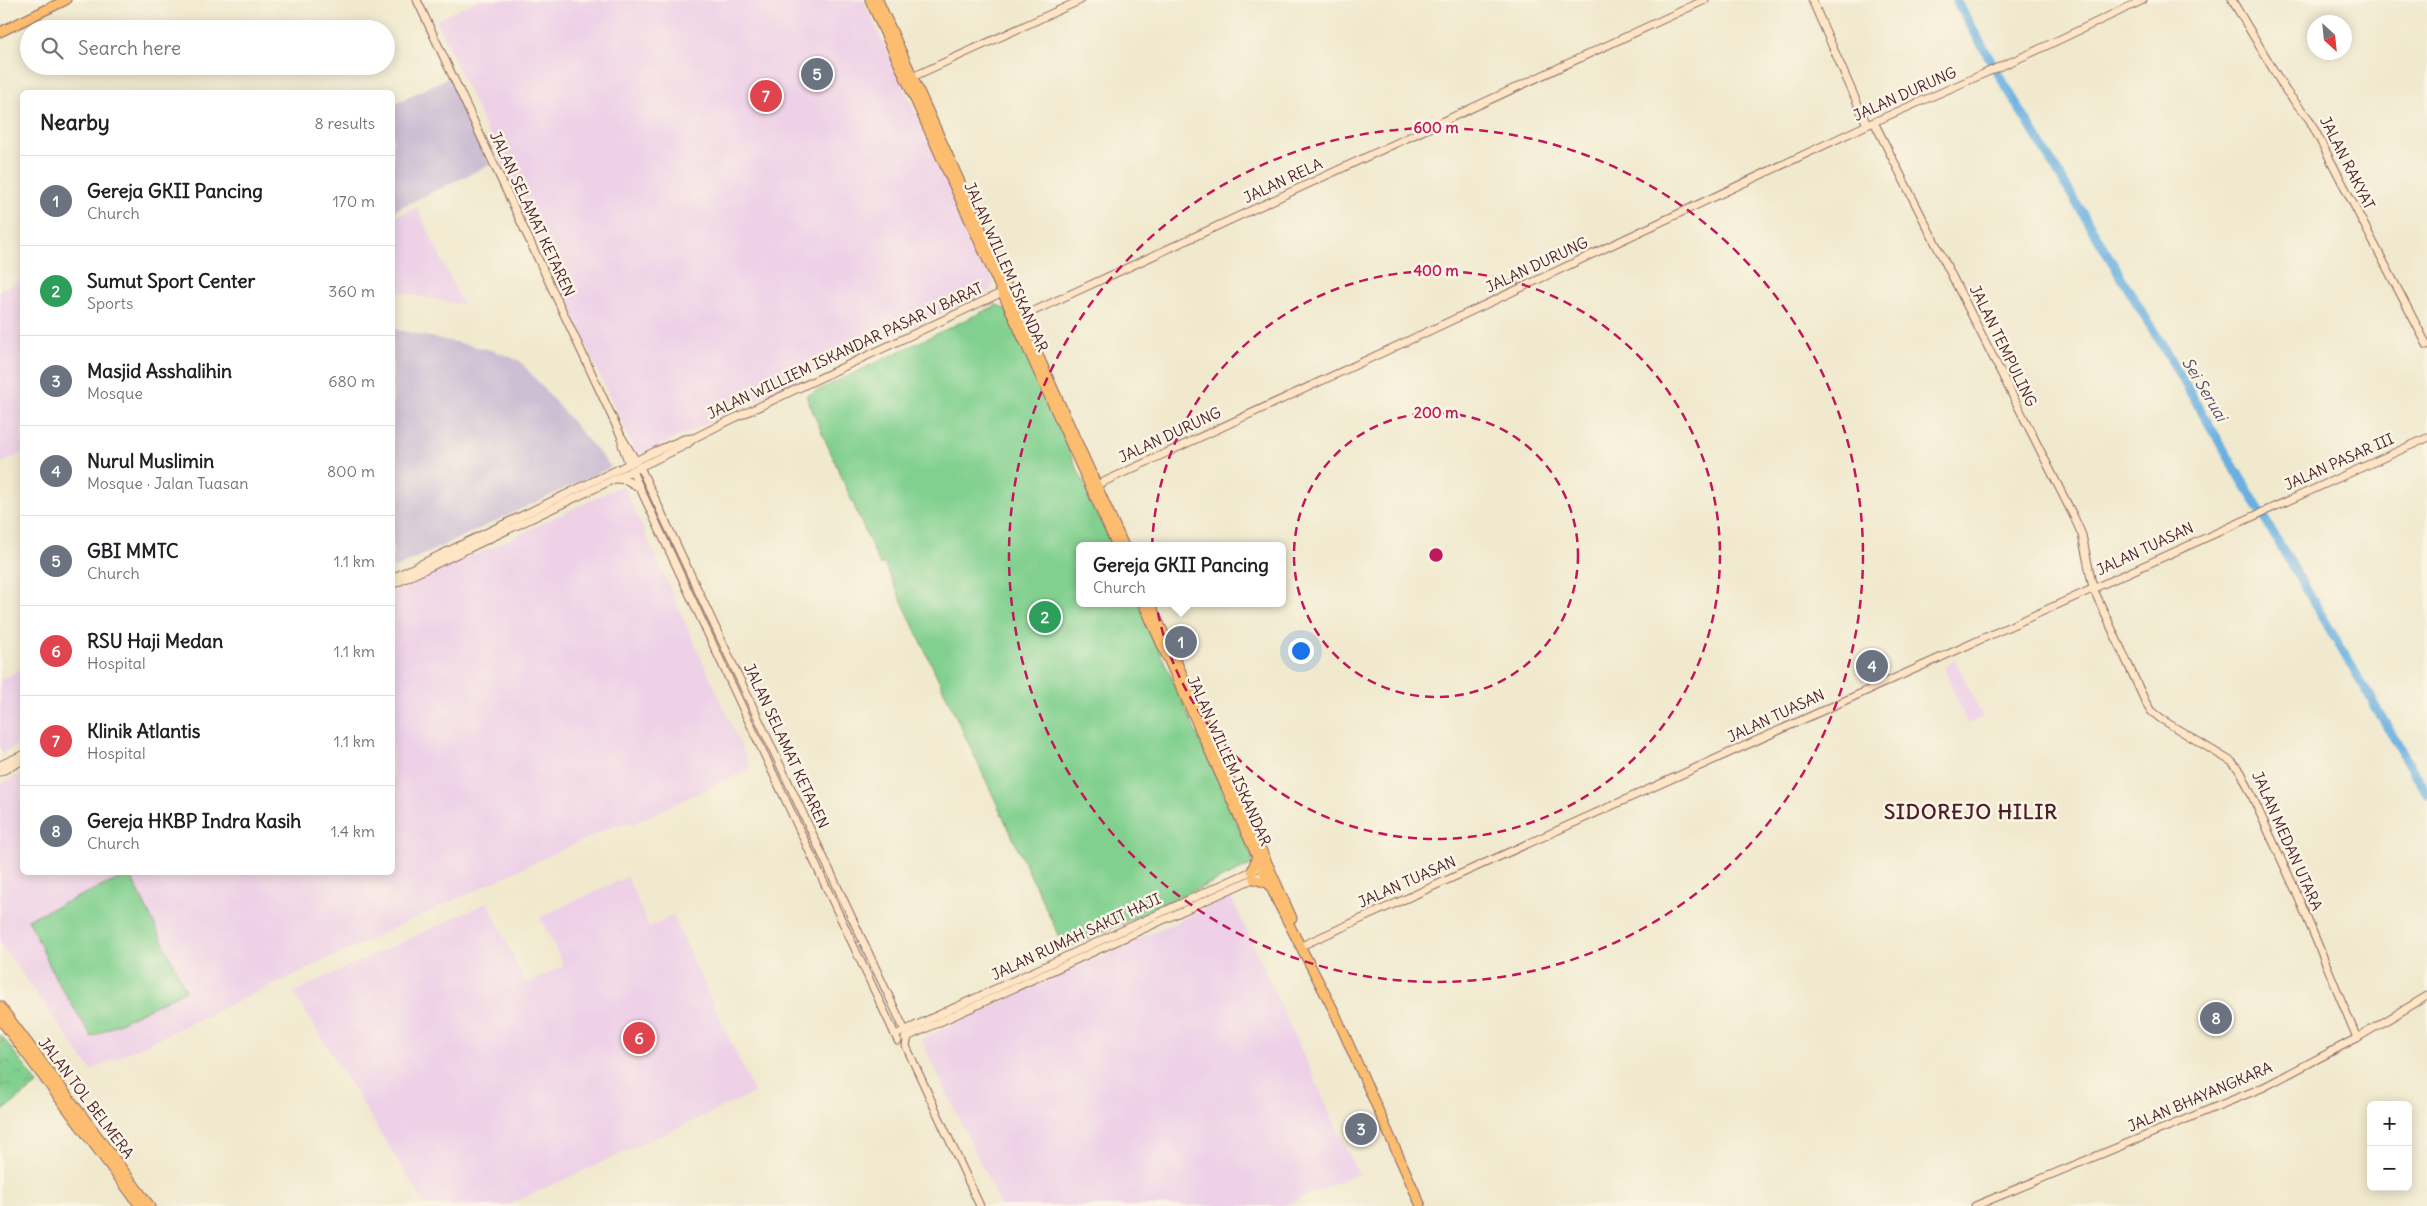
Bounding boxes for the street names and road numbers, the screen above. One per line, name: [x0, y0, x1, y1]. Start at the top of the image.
street label: JALAN DURUNG: [1850, 62, 1959, 125]
street label: JALAN RAKYAT: [2316, 113, 2379, 213]
street label: JALAN SELAMAT KETAREN: [486, 128, 579, 299]
street label: JALAN RELA: [1240, 154, 1326, 207]
street label: JALAN WILLEM ISKANDAR: [960, 179, 1053, 355]
street label: JALAN DURUNG: [1482, 232, 1591, 297]
street label: JALAN WILLIEM ISKANDAR PASAR V BARAT: [704, 278, 986, 423]
street label: JALAN TEMPULING: [1966, 282, 2041, 410]
street label: JALAN DURUNG: [1115, 402, 1224, 467]
street label: JALAN PASAR III: [2281, 429, 2397, 494]
street label: JALAN TUASAN: [2093, 518, 2196, 579]
street label: JALAN SELAMAT KETAREN: [740, 660, 833, 831]
street label: JALAN WILLEM ISKANDAR: [1183, 673, 1276, 849]
street label: JALAN TUASAN: [1724, 685, 1827, 746]
street label: JALAN MEDAN UTARA: [2248, 768, 2327, 914]
street label: JALAN TUASAN: [1355, 851, 1459, 912]
street label: JALAN RUMAH SAKIT HAJI: [988, 889, 1164, 984]
street label: JALAN TOL BELMERA: [35, 1033, 138, 1162]
street label: JALAN BHAYANGKARA: [2125, 1057, 2275, 1136]

